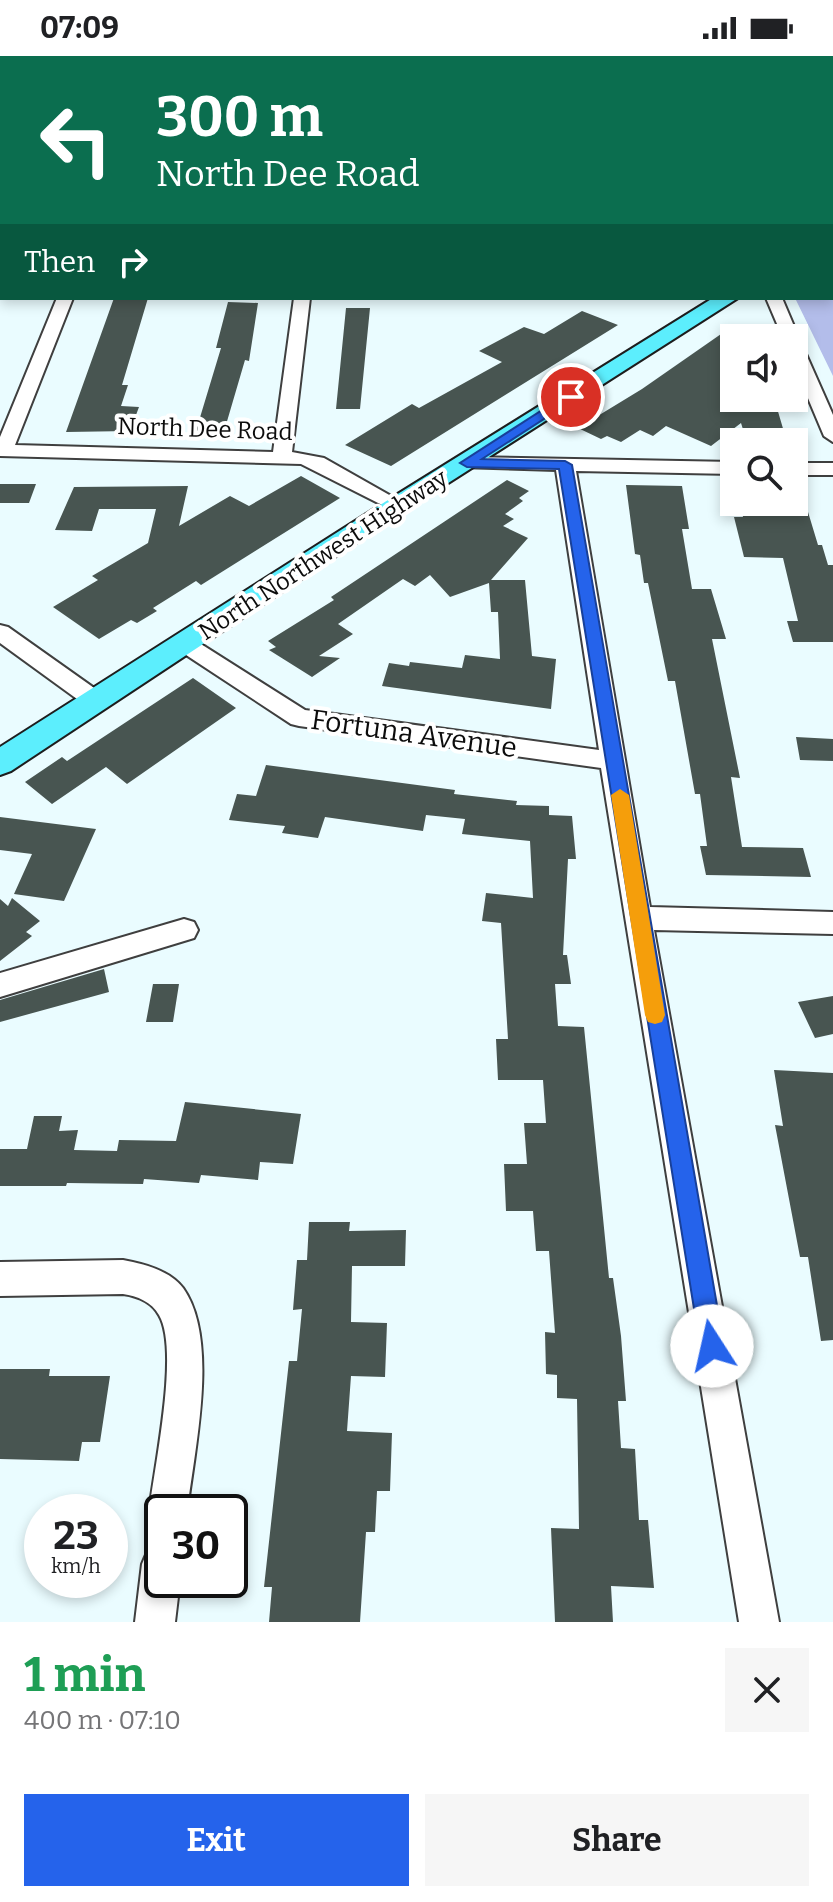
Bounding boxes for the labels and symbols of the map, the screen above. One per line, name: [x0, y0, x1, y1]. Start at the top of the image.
pin: [537, 363, 605, 431]
street label: North Dee Road: [117, 412, 293, 446]
street label: North Northwest Highway: [193, 464, 453, 646]
street label: Fortuna Avenue: [309, 703, 519, 764]
position arrow: [670, 1304, 754, 1388]
speed limit sign: 30: [144, 1494, 248, 1598]

